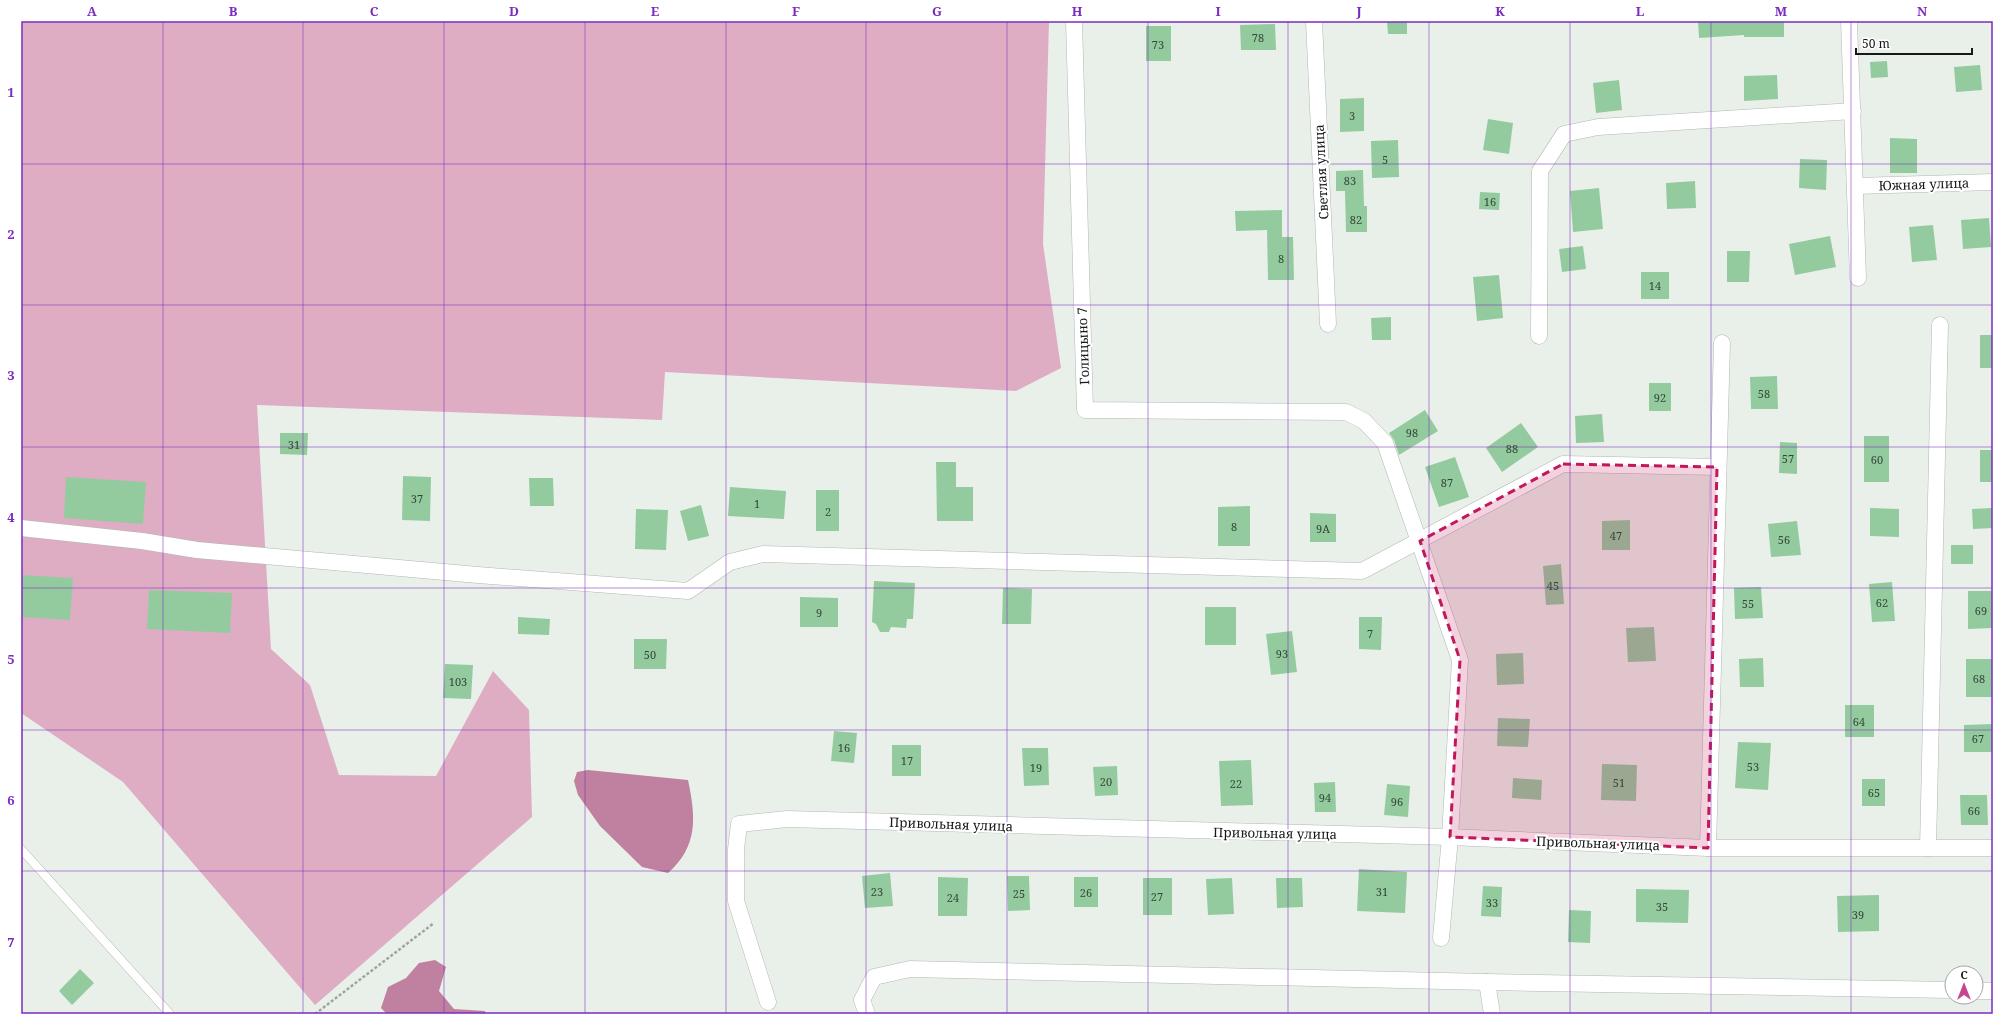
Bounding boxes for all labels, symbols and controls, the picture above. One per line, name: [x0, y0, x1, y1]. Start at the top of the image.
text: A: [87, 2, 97, 20]
text: B: [229, 2, 238, 20]
text: C: [370, 2, 379, 20]
text: D: [509, 2, 519, 20]
text: E: [651, 2, 660, 20]
text: F: [792, 2, 800, 20]
text: G: [932, 2, 942, 20]
text: H: [1072, 2, 1083, 20]
text: I: [1215, 2, 1221, 20]
text: J: [1355, 2, 1362, 20]
text: K: [1495, 2, 1505, 20]
text: L: [1636, 2, 1645, 20]
text: M: [1775, 2, 1788, 20]
text: N: [1917, 2, 1928, 20]
house number: 78: [1252, 30, 1264, 45]
scale bar: [1856, 30, 1972, 56]
text: 50 m: [1862, 35, 1890, 52]
house number: 73: [1152, 37, 1164, 52]
text: 1: [7, 83, 15, 101]
house number: 3: [1349, 108, 1355, 123]
street label: Светлая улица: [1310, 124, 1332, 220]
house number: 5: [1382, 152, 1388, 167]
house number: 83: [1344, 173, 1356, 188]
street label: Южная улица: [1878, 173, 1970, 195]
house number: 16: [1484, 194, 1496, 209]
house number: 82: [1350, 212, 1362, 227]
text: 2: [7, 225, 15, 243]
house number: 8: [1278, 251, 1284, 266]
house number: 14: [1649, 278, 1661, 293]
street label: Голицыно 7: [1073, 307, 1093, 385]
text: 3: [7, 366, 15, 384]
house number: 58: [1758, 386, 1770, 401]
house number: 92: [1654, 390, 1666, 405]
house number: 98: [1406, 425, 1418, 440]
house number: 31: [288, 437, 300, 452]
house number: 88: [1506, 441, 1518, 456]
house number: 57: [1782, 451, 1794, 466]
house number: 60: [1871, 452, 1883, 467]
house number: 87: [1441, 475, 1453, 490]
house number: 37: [411, 491, 423, 506]
house number: 1: [754, 496, 760, 511]
house number: 2: [825, 504, 831, 519]
text: 4: [7, 508, 15, 526]
house number: 8: [1231, 519, 1237, 534]
house number: 9А: [1316, 521, 1330, 536]
house number: 47: [1610, 528, 1622, 543]
house number: 56: [1778, 532, 1790, 547]
house number: 45: [1547, 578, 1559, 593]
house number: 62: [1876, 595, 1888, 610]
house number: 55: [1742, 596, 1754, 611]
house number: 69: [1975, 603, 1987, 618]
house number: 9: [816, 605, 822, 620]
house number: 7: [1367, 626, 1373, 641]
house number: 93: [1276, 646, 1288, 661]
house number: 50: [644, 647, 656, 662]
text: 5: [7, 650, 15, 668]
house number: 68: [1973, 671, 1985, 686]
house number: 103: [449, 674, 467, 689]
house number: 64: [1853, 714, 1865, 729]
house number: 67: [1972, 731, 1984, 746]
house number: 16: [838, 740, 850, 755]
house number: 17: [901, 753, 913, 768]
house number: 53: [1747, 759, 1759, 774]
house number: 19: [1030, 760, 1042, 775]
house number: 20: [1100, 774, 1112, 789]
house number: 51: [1613, 775, 1625, 790]
house number: 22: [1230, 776, 1242, 791]
house number: 65: [1868, 785, 1880, 800]
house number: 94: [1319, 790, 1331, 805]
text: 6: [7, 791, 15, 809]
house number: 96: [1391, 794, 1403, 809]
house number: 66: [1968, 803, 1980, 818]
street label: Привольная улица: [889, 813, 1013, 835]
street label: Привольная улица: [1213, 823, 1337, 843]
street label: Привольная улица: [1536, 832, 1660, 854]
house number: 23: [871, 884, 883, 899]
house number: 31: [1376, 884, 1388, 899]
house number: 26: [1080, 885, 1092, 900]
house number: 25: [1013, 886, 1025, 901]
house number: 27: [1151, 889, 1163, 904]
house number: 24: [947, 890, 959, 905]
house number: 33: [1486, 895, 1498, 910]
house number: 35: [1656, 899, 1668, 914]
house number: 39: [1852, 907, 1864, 922]
text: 7: [7, 933, 15, 951]
north arrow: [1944, 965, 1984, 1005]
text: С: [1960, 967, 1968, 982]

